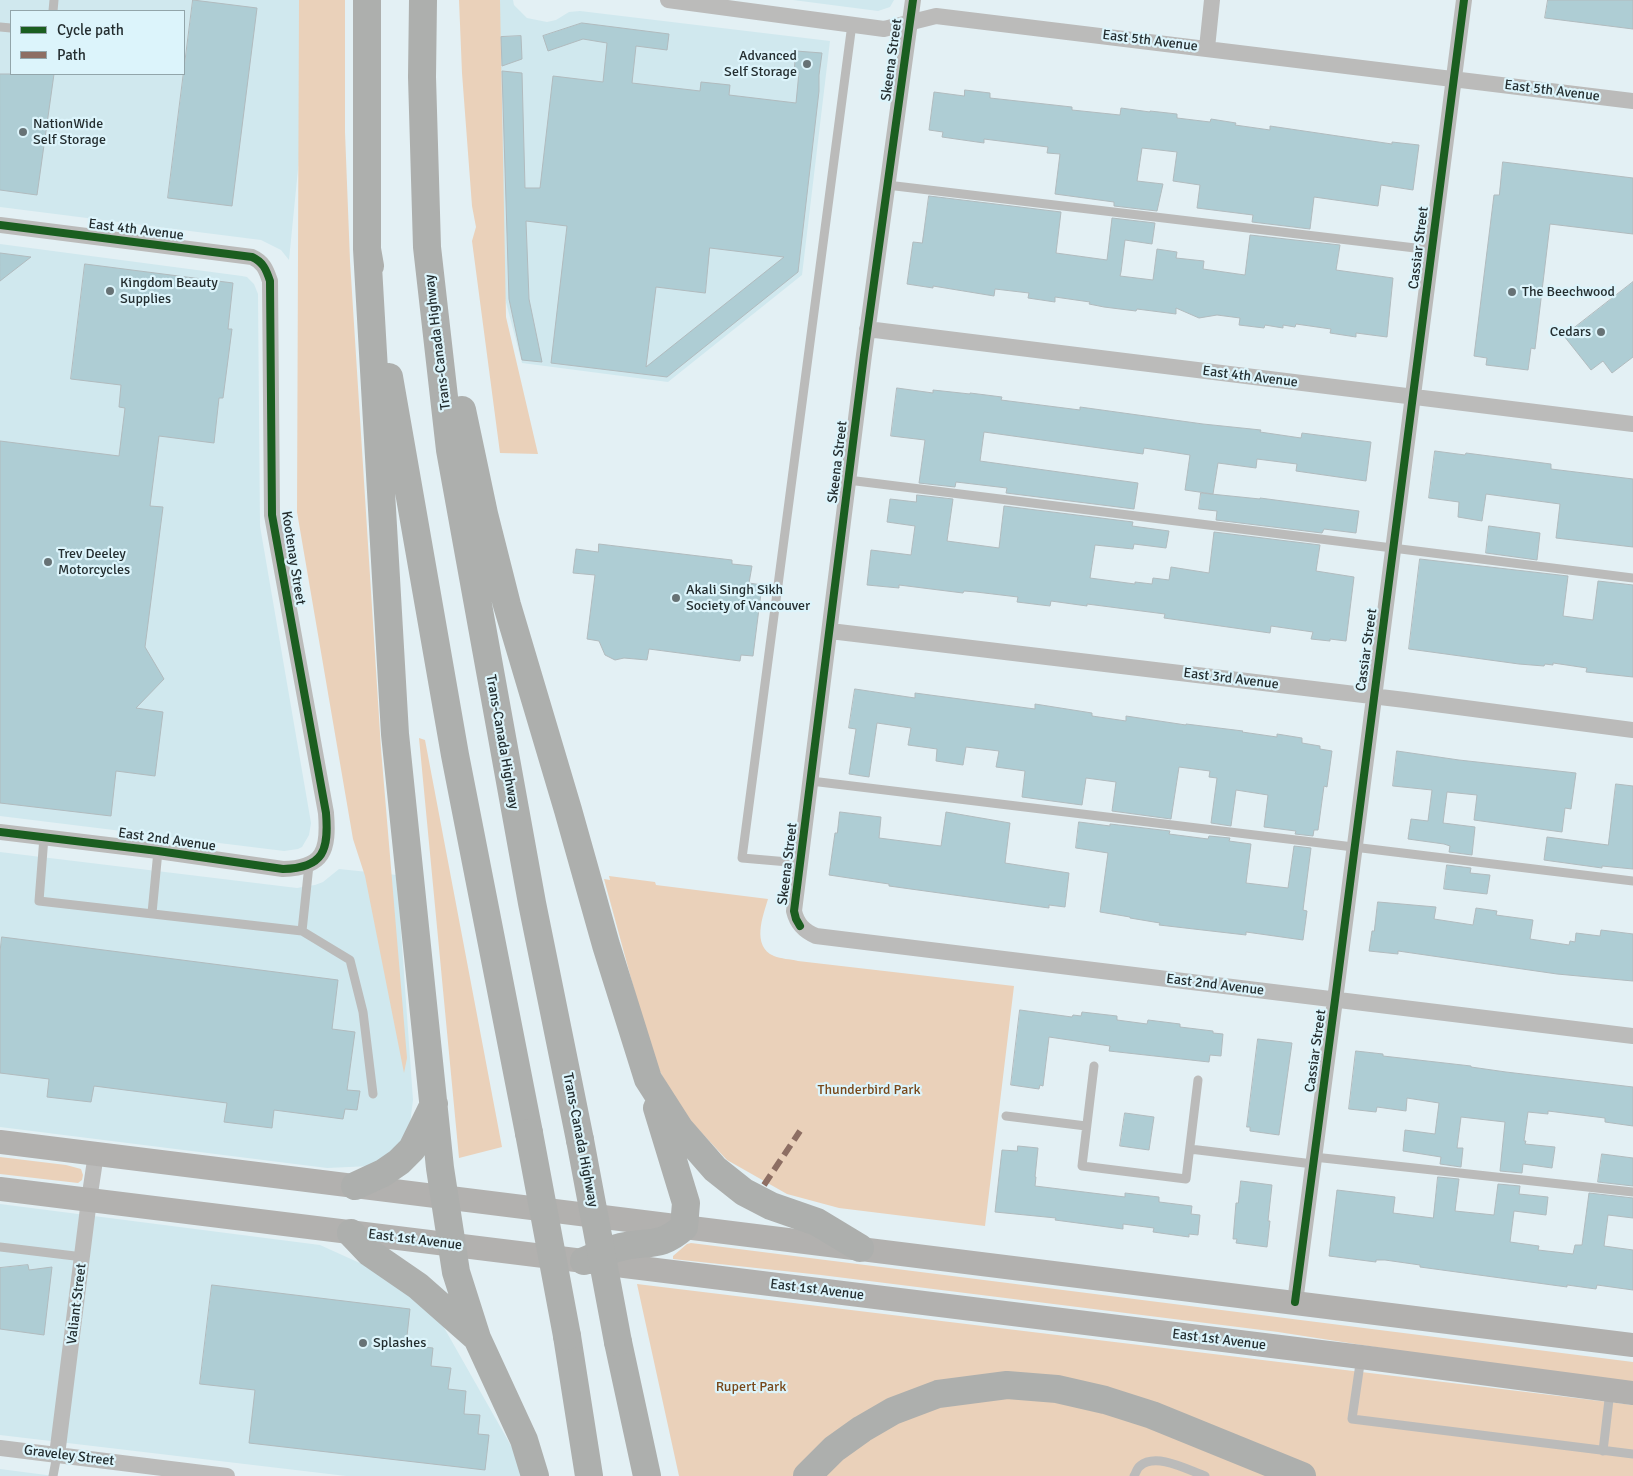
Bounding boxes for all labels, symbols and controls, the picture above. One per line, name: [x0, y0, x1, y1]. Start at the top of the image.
legend: [10, 10, 185, 75]
street label: Skeena Street: [878, 18, 906, 102]
text: Cycle path: [57, 21, 124, 39]
street label: East 5th Avenue: [1101, 27, 1199, 55]
text: Path: [57, 46, 86, 64]
place label: Advanced Self Storage: [724, 48, 797, 80]
marker: Advanced Self Storage: [801, 58, 813, 70]
street label: East 5th Avenue: [1503, 77, 1601, 105]
place label: NationWide Self Storage: [33, 116, 106, 148]
marker: NationWide Self Storage: [17, 126, 29, 138]
street label: Cassiar Street: [1406, 206, 1432, 290]
street label: East 4th Avenue: [87, 216, 185, 244]
street label: Trans-Canada Highway: [421, 273, 455, 411]
place label: Kingdom Beauty Supplies: [120, 275, 218, 308]
place label: The Beechwood: [1522, 284, 1615, 300]
marker: Kingdom Beauty Supplies: [104, 285, 116, 297]
marker: The Beechwood: [1506, 286, 1518, 298]
place label: Cedars: [1550, 324, 1591, 340]
marker: Cedars: [1595, 326, 1607, 338]
street label: East 4th Avenue: [1201, 363, 1299, 391]
street label: Skeena Street: [825, 420, 851, 504]
street label: Kootenay Street: [277, 510, 309, 606]
place label: Trev Deeley Motorcycles: [58, 546, 130, 578]
marker: Trev Deeley Motorcycles: [42, 556, 54, 568]
place label: Akali Singh Sikh Society of Vancouver: [686, 582, 810, 614]
marker: Akali Singh Sikh Society of Vancouver: [670, 592, 682, 604]
street label: Cassiar Street: [1353, 608, 1381, 692]
street label: East 3rd Avenue: [1182, 665, 1280, 693]
street label: Trans-Canada Highway: [482, 673, 522, 811]
street label: Skeena Street: [775, 822, 801, 906]
street label: East 2nd Avenue: [117, 825, 217, 855]
street label: East 2nd Avenue: [1165, 971, 1265, 999]
street label: Cassiar Street: [1302, 1009, 1330, 1093]
street label: Trans-Canada Highway: [559, 1072, 601, 1208]
park label: Thunderbird Park: [818, 1082, 920, 1098]
street label: East 1st Avenue: [367, 1226, 463, 1254]
street label: Valiant Street: [64, 1262, 90, 1346]
street label: East 1st Avenue: [769, 1276, 865, 1304]
street label: East 1st Avenue: [1171, 1326, 1267, 1354]
place label: Splashes: [373, 1335, 426, 1351]
marker: Splashes: [357, 1337, 369, 1349]
park label: Rupert Park: [716, 1379, 786, 1395]
street label: Graveley Street: [23, 1442, 115, 1470]

